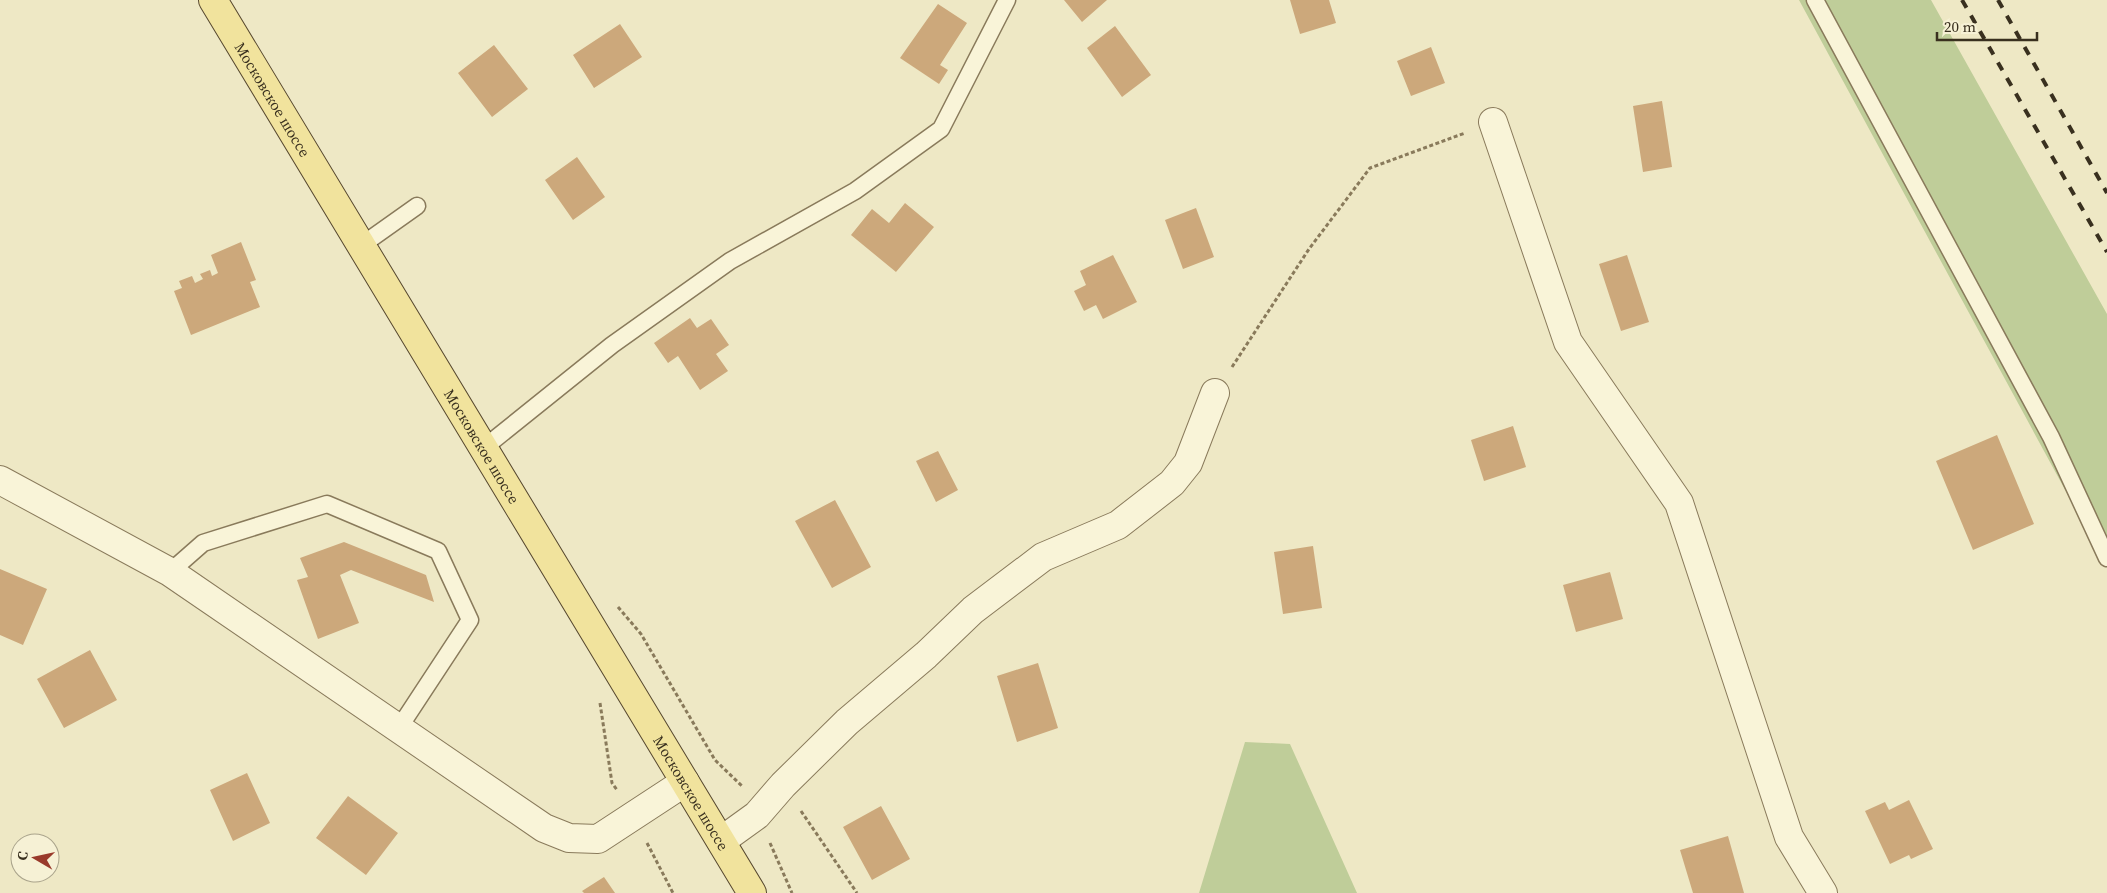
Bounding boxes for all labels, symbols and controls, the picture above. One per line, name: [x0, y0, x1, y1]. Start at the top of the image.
scale bar: [1937, 10, 2037, 42]
text: 20 m: [1944, 16, 1976, 37]
street label: Московское шоссе: [230, 38, 316, 161]
street label: Московское шоссе: [439, 385, 525, 508]
street label: Московское шоссе: [649, 731, 734, 855]
north arrow: [10, 833, 60, 883]
text: С: [12, 850, 33, 862]

